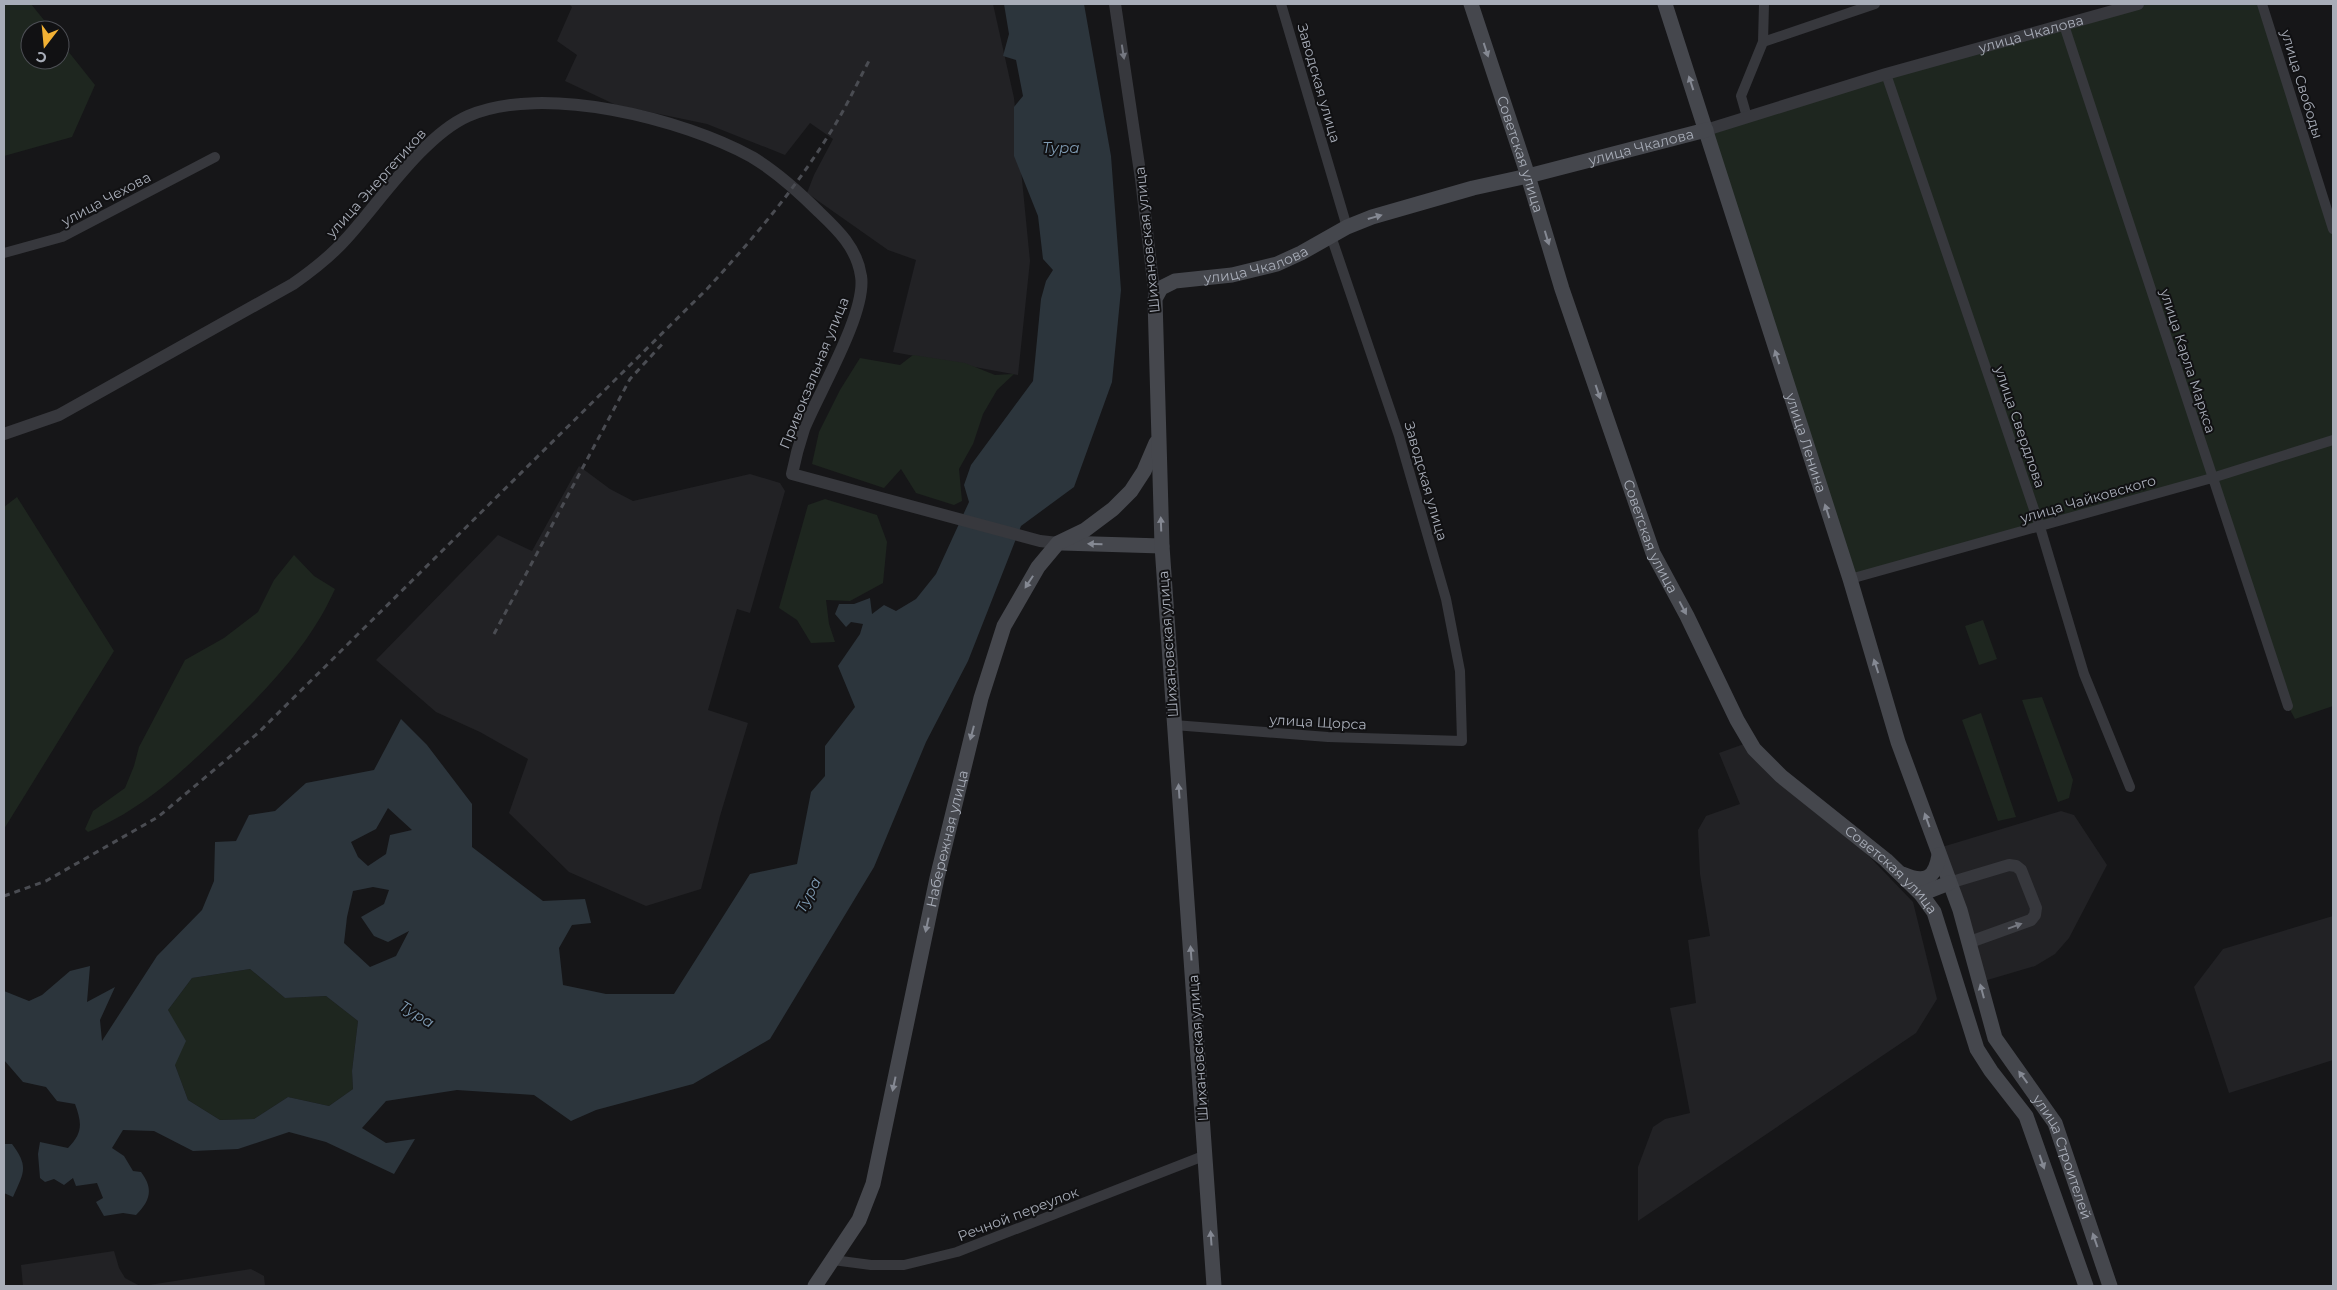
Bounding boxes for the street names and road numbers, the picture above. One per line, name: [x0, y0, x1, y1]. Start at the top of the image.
street label: улица Чкалова: [1976, 11, 2085, 57]
street label: Заводская улица: [1293, 21, 1345, 145]
street label: улица Свободы: [2277, 26, 2327, 141]
street label: Советская улица: [1493, 93, 1547, 215]
street label: улица Энергетиков: [321, 125, 430, 242]
street label: улица Чкалова: [1585, 125, 1696, 169]
street label: Шихановская улица: [1130, 166, 1164, 314]
street label: улица Чехова: [57, 168, 154, 231]
street label: улица Чкалова: [1202, 242, 1311, 287]
street label: улица Карла Маркса: [2156, 286, 2220, 435]
street label: Привокзальная улица: [775, 294, 853, 452]
street label: улица Свердлова: [1990, 363, 2049, 490]
street label: улица Ленина: [1781, 390, 1831, 495]
street label: Заводская улица: [1400, 419, 1452, 543]
street label: улица Чайковского: [2017, 471, 2158, 527]
street label: Советская улица: [1619, 477, 1682, 596]
street label: Шихановская улица: [1154, 570, 1182, 718]
street label: улица Щорса: [1268, 710, 1367, 734]
street label: Набережная улица: [922, 768, 972, 909]
street label: Советская улица: [1841, 821, 1941, 917]
street label: Шихановская улица: [1184, 974, 1212, 1122]
street label: улица Строителей: [2028, 1090, 2096, 1222]
street label: Речной переулок: [955, 1183, 1081, 1245]

